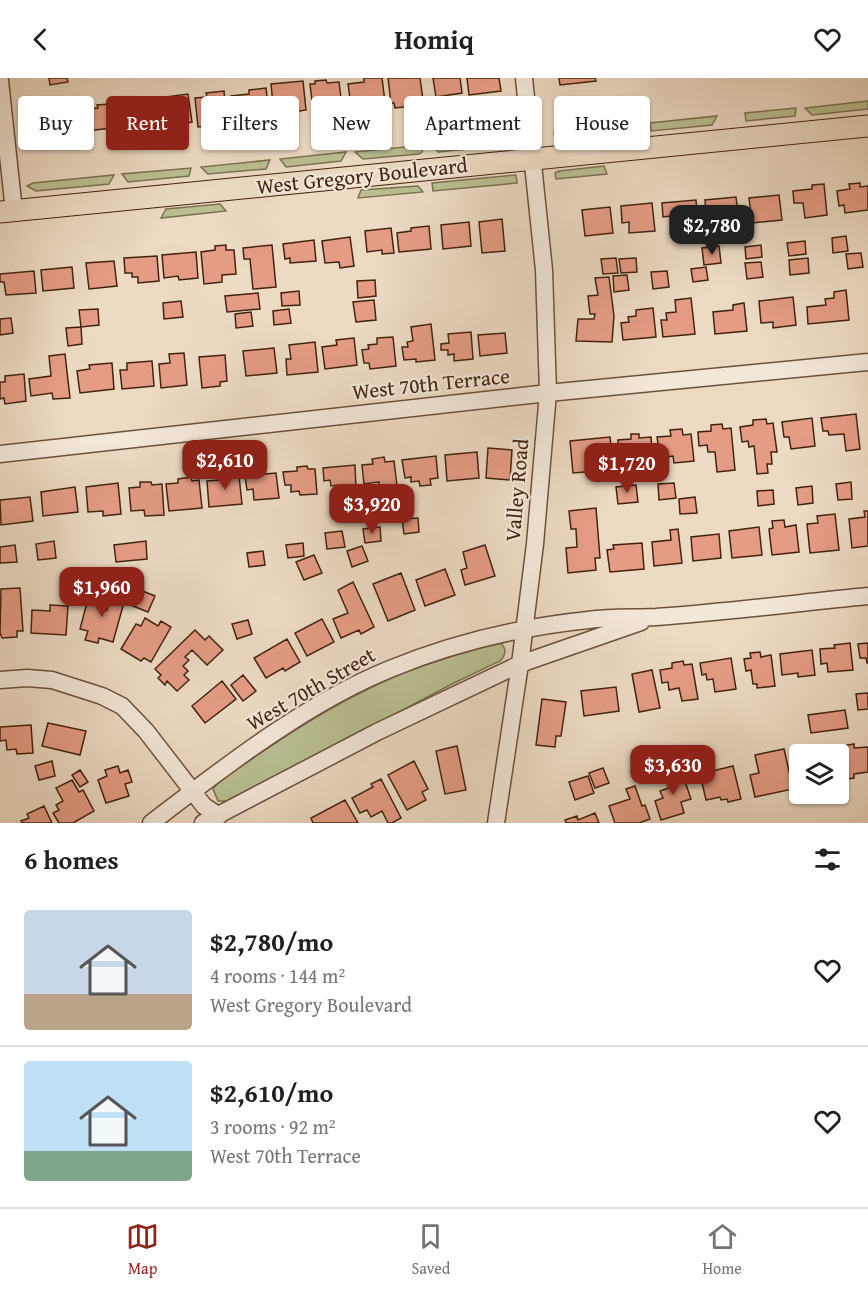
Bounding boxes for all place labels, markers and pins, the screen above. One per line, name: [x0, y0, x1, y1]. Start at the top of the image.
pin: $2,780: [663, 205, 761, 256]
pin: $2,610: [176, 440, 274, 491]
pin: $1,720: [578, 443, 676, 494]
pin: $3,920: [323, 484, 421, 535]
pin: $1,960: [53, 567, 151, 618]
pin: $3,630: [624, 745, 722, 796]

